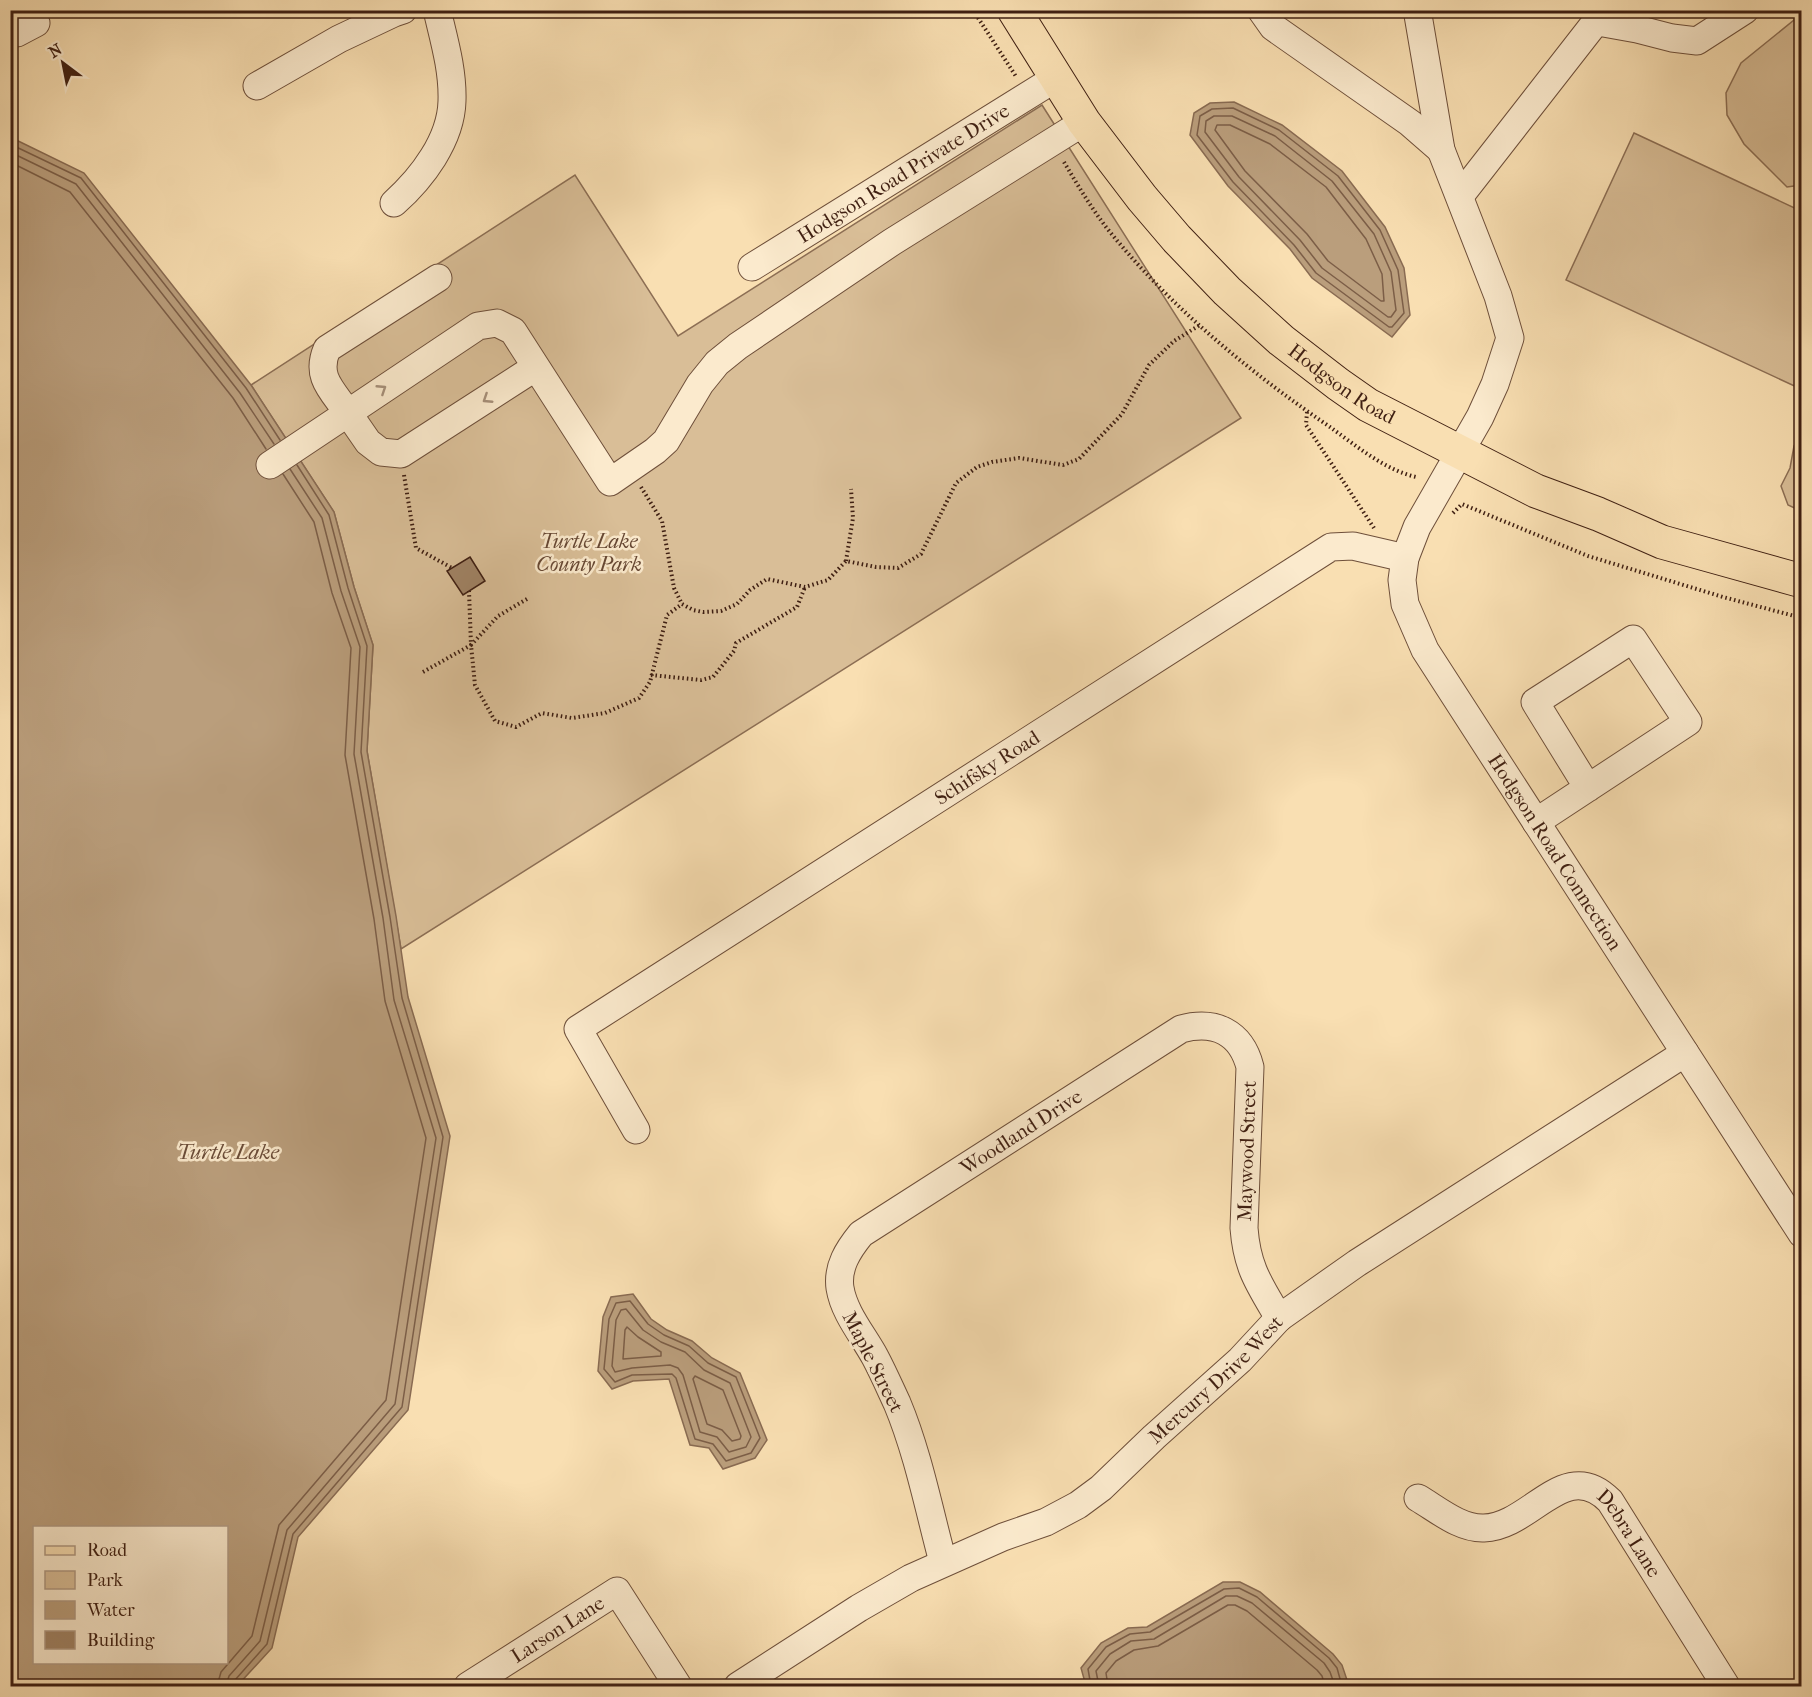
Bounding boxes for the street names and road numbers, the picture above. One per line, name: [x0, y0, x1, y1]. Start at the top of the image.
street label: Hodgson Road Private Drive: [793, 99, 1013, 247]
street label: Hodgson Road: [1284, 339, 1400, 429]
street label: Schifsky Road: [930, 725, 1045, 809]
street label: Hodgson Road Connection: [1484, 749, 1627, 955]
street label: Maywood Street: [1233, 1080, 1261, 1222]
street label: Woodland Drive: [955, 1084, 1086, 1180]
street label: Maple Street: [838, 1308, 908, 1416]
street label: Mercury Drive West: [1144, 1310, 1287, 1448]
street label: Debra Lane: [1593, 1484, 1666, 1581]
street label: Larson Lane: [507, 1591, 608, 1667]

